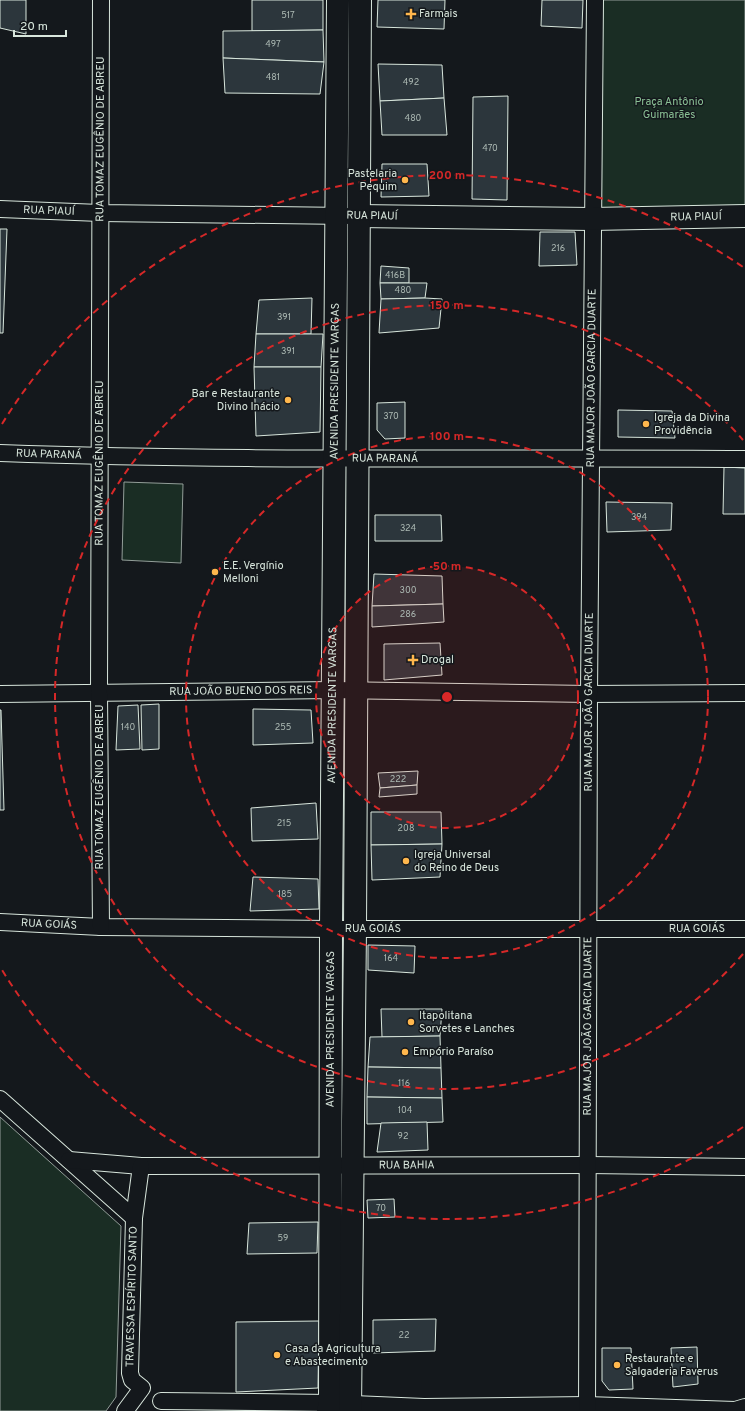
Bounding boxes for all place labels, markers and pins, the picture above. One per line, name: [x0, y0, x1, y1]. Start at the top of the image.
place label: Farmais: [419, 7, 458, 21]
marker: Farmais: [406, 9, 416, 19]
place label: Pastelaria Pequim: [348, 167, 397, 194]
marker: Pastelaria Pequim: [400, 175, 410, 185]
place label: Bar e Restaurante Divino Inácio: [191, 387, 280, 414]
marker: Bar e Restaurante Divino Inácio: [283, 395, 293, 405]
place label: Igreja da Divina Providência: [654, 411, 730, 438]
marker: Igreja da Divina Providência: [641, 419, 651, 429]
place label: E.E. Vergínio Melloni: [223, 559, 284, 586]
marker: E.E. Vergínio Melloni: [210, 567, 220, 577]
place label: Drogal: [421, 653, 454, 667]
marker: Drogal: [408, 655, 418, 665]
centre of rings: [440, 690, 454, 704]
place label: Igreja Universal do Reino de Deus: [414, 848, 499, 875]
marker: Igreja Universal do Reino de Deus: [401, 856, 411, 866]
place label: Itapolitana Sorvetes e Lanches: [419, 1009, 515, 1036]
marker: Itapolitana Sorvetes e Lanches: [406, 1017, 416, 1027]
place label: Empório Paraíso: [413, 1045, 494, 1059]
marker: Empório Paraíso: [400, 1047, 410, 1057]
place label: Casa da Agricultura e Abastecimento: [285, 1342, 381, 1369]
marker: Casa da Agricultura e Abastecimento: [272, 1350, 282, 1360]
place label: Restaurante e Salgaderia Faverus: [625, 1352, 718, 1379]
marker: Restaurante e Salgaderia Faverus: [612, 1360, 622, 1370]

